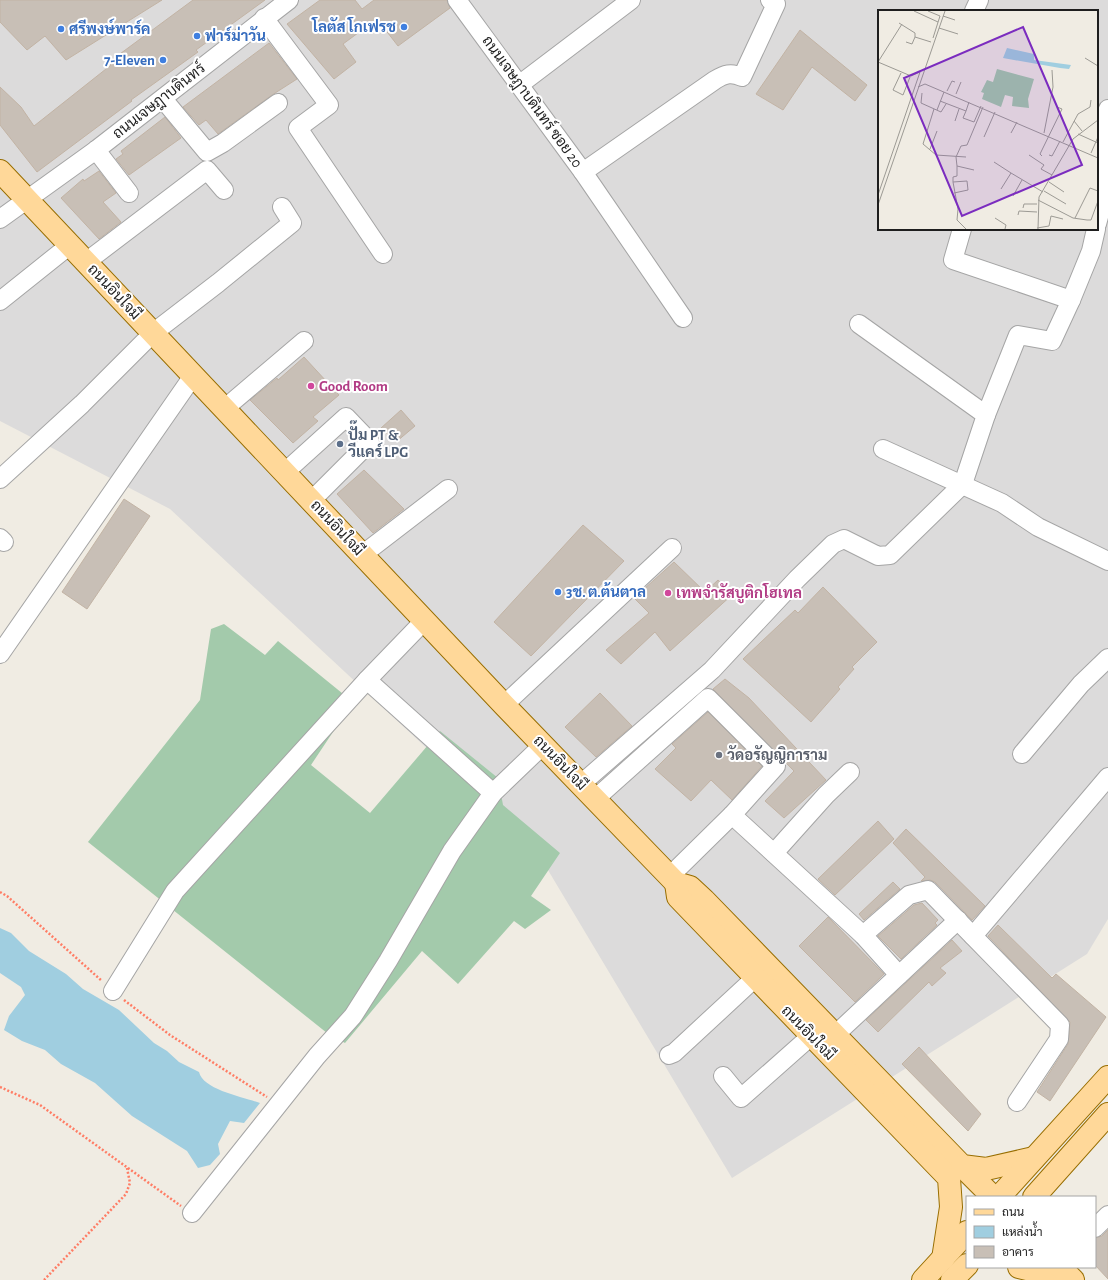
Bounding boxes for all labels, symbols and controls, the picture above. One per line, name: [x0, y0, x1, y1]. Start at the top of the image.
inset map: [878, 10, 1098, 230]
place label: โลตัส โกเฟรช: [311, 16, 396, 35]
place label: ศรีพงษ์พาร์ค: [69, 18, 150, 37]
marker: โลตัส โกเฟรช: [399, 22, 409, 32]
marker: ศรีพงษ์พาร์ค: [56, 24, 66, 34]
place label: ฟาร์ม่าวัน: [205, 26, 266, 44]
marker: ฟาร์ม่าวัน: [192, 31, 202, 41]
street label: ถนนเจษฎาบดินทร์ ซอย 20: [478, 32, 587, 172]
place label: 7-Eleven: [104, 53, 155, 68]
marker: 7-Eleven: [158, 55, 168, 65]
street label: ถนนเจษฎาบดินทร์: [108, 58, 209, 143]
street label: ถนนอินใจมี: [85, 259, 145, 322]
place label: Good Room: [319, 379, 388, 394]
marker: Good Room: [306, 381, 316, 391]
place label: ปั๊ม PT & วีแคร์ LPG: [347, 420, 408, 460]
marker: ปั๊ม PT & วีแคร์ LPG: [335, 439, 345, 449]
street label: ถนนอินใจมี: [308, 495, 368, 558]
place label: 3ช. ต.ต้นตาล: [566, 582, 646, 600]
place label: เทพจำรัสบูติกโฮเทล: [676, 582, 802, 604]
marker: 3ช. ต.ต้นตาล: [553, 587, 563, 597]
marker: เทพจำรัสบูติกโฮเทล: [663, 588, 673, 598]
street label: ถนนอินใจมี: [530, 731, 592, 793]
place label: วัดอรัญญิการาม: [727, 745, 827, 764]
marker: วัดอรัญญิการาม: [714, 750, 724, 760]
street label: ถนนอินใจมี: [778, 1001, 840, 1063]
legend: [966, 1196, 1096, 1268]
text: ถนน: [1002, 1206, 1025, 1218]
text: แหล่งน้ำ: [1002, 1221, 1042, 1238]
text: อาคาร: [1002, 1246, 1034, 1258]

